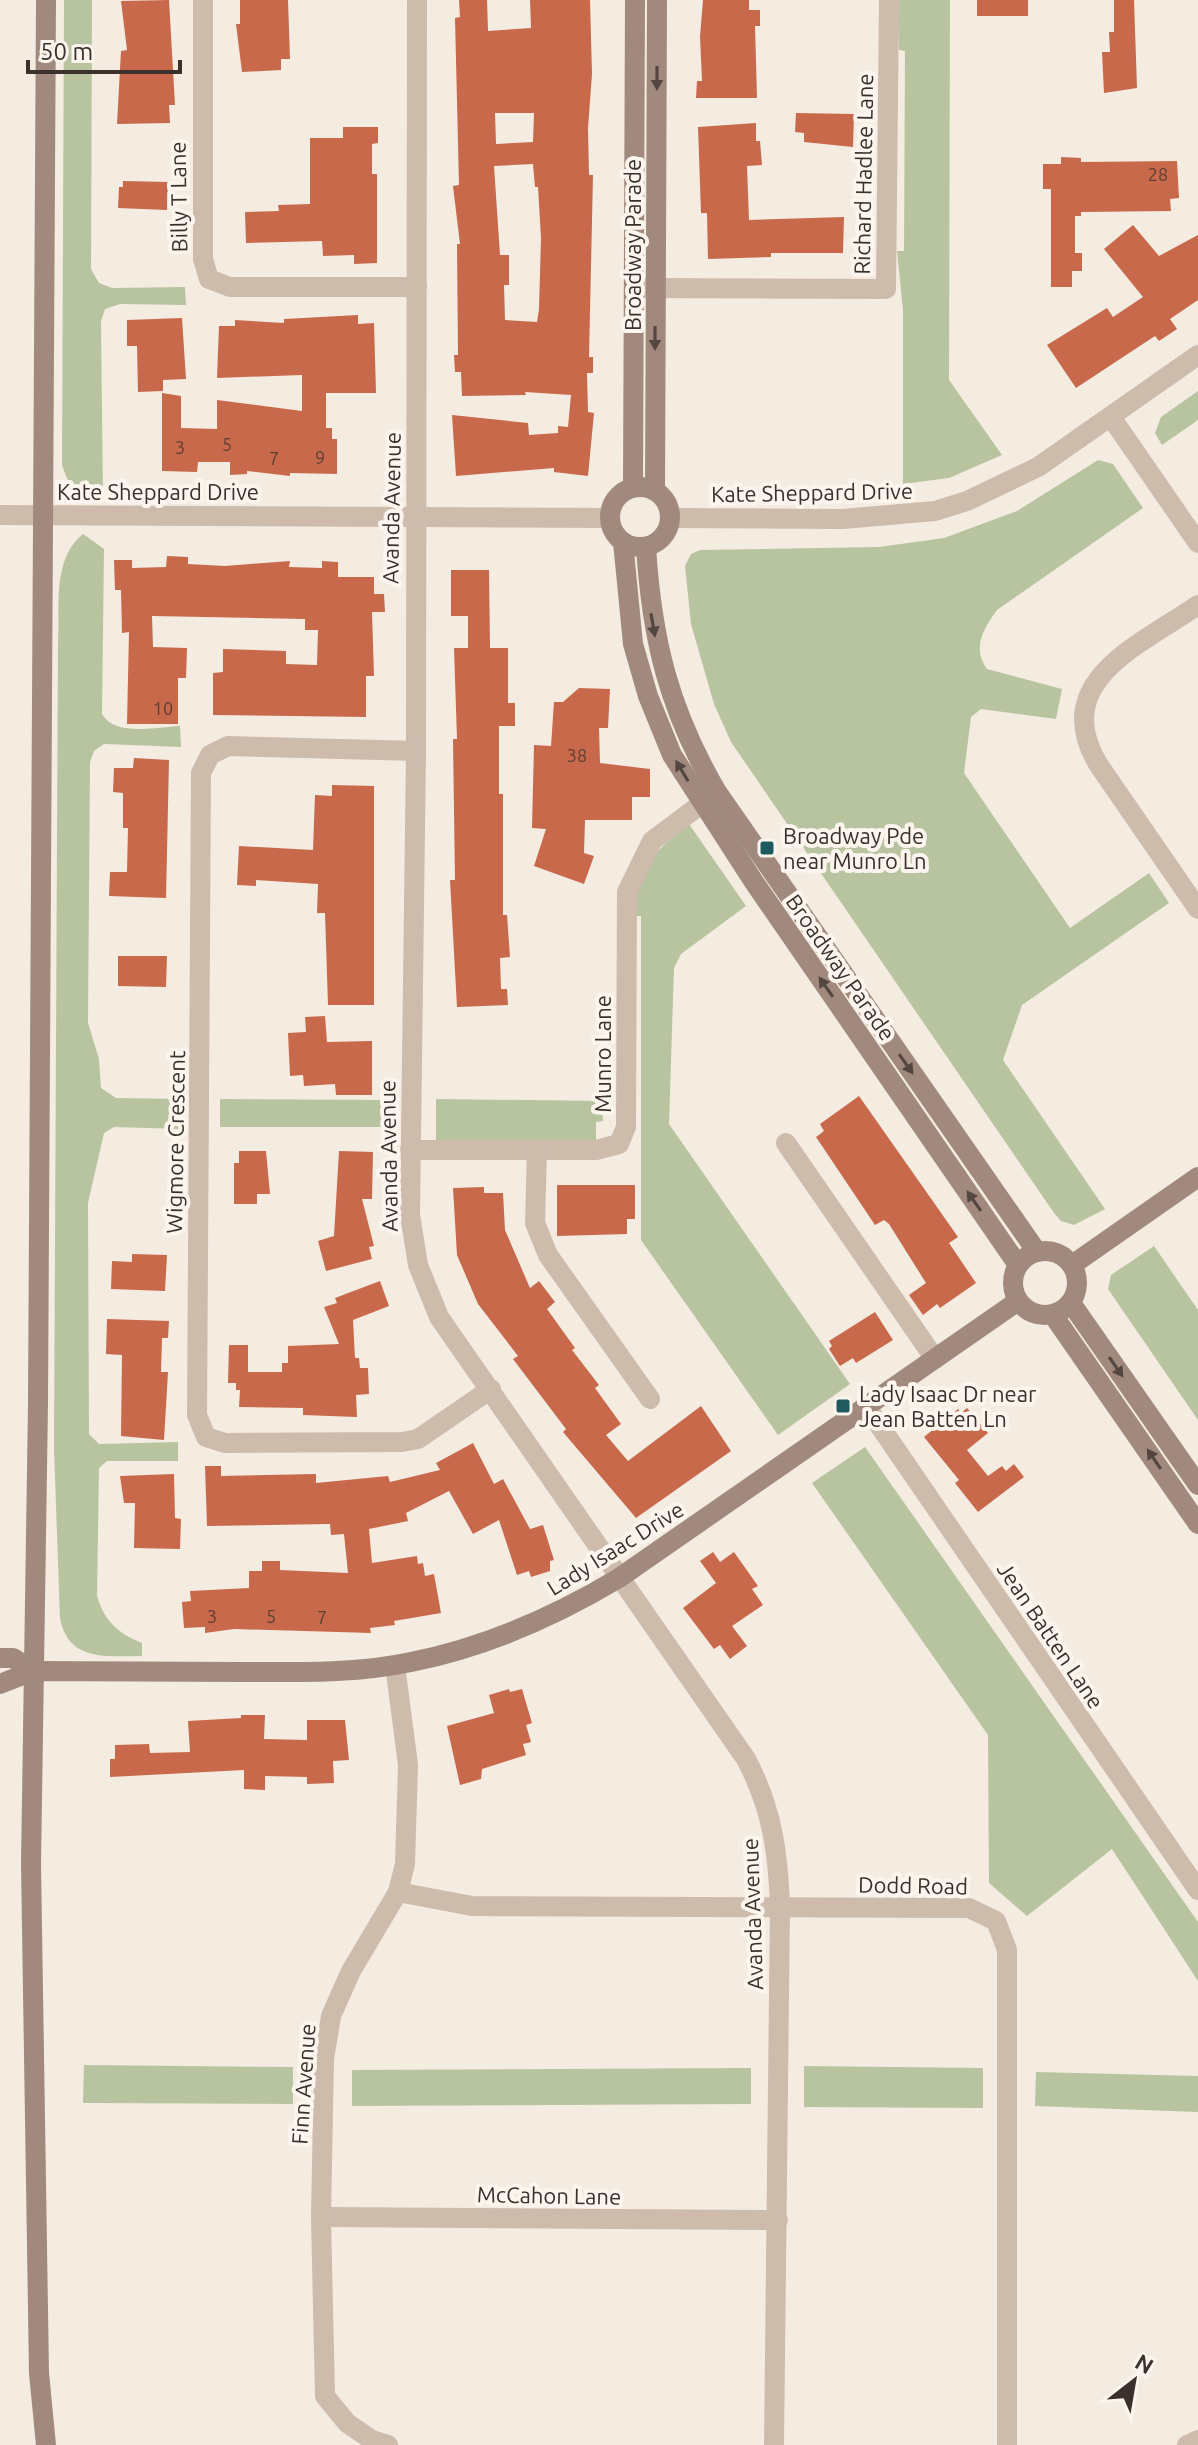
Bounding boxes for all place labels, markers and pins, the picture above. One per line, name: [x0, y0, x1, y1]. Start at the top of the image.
place label: Broadway Pde near Munro Ln: [783, 823, 927, 873]
marker: Broadway Pde near Munro Ln: [758, 839, 776, 857]
place label: Lady Isaac Dr near Jean Batten Ln: [859, 1381, 1037, 1431]
marker: Lady Isaac Dr near Jean Batten Ln: [834, 1397, 852, 1415]

